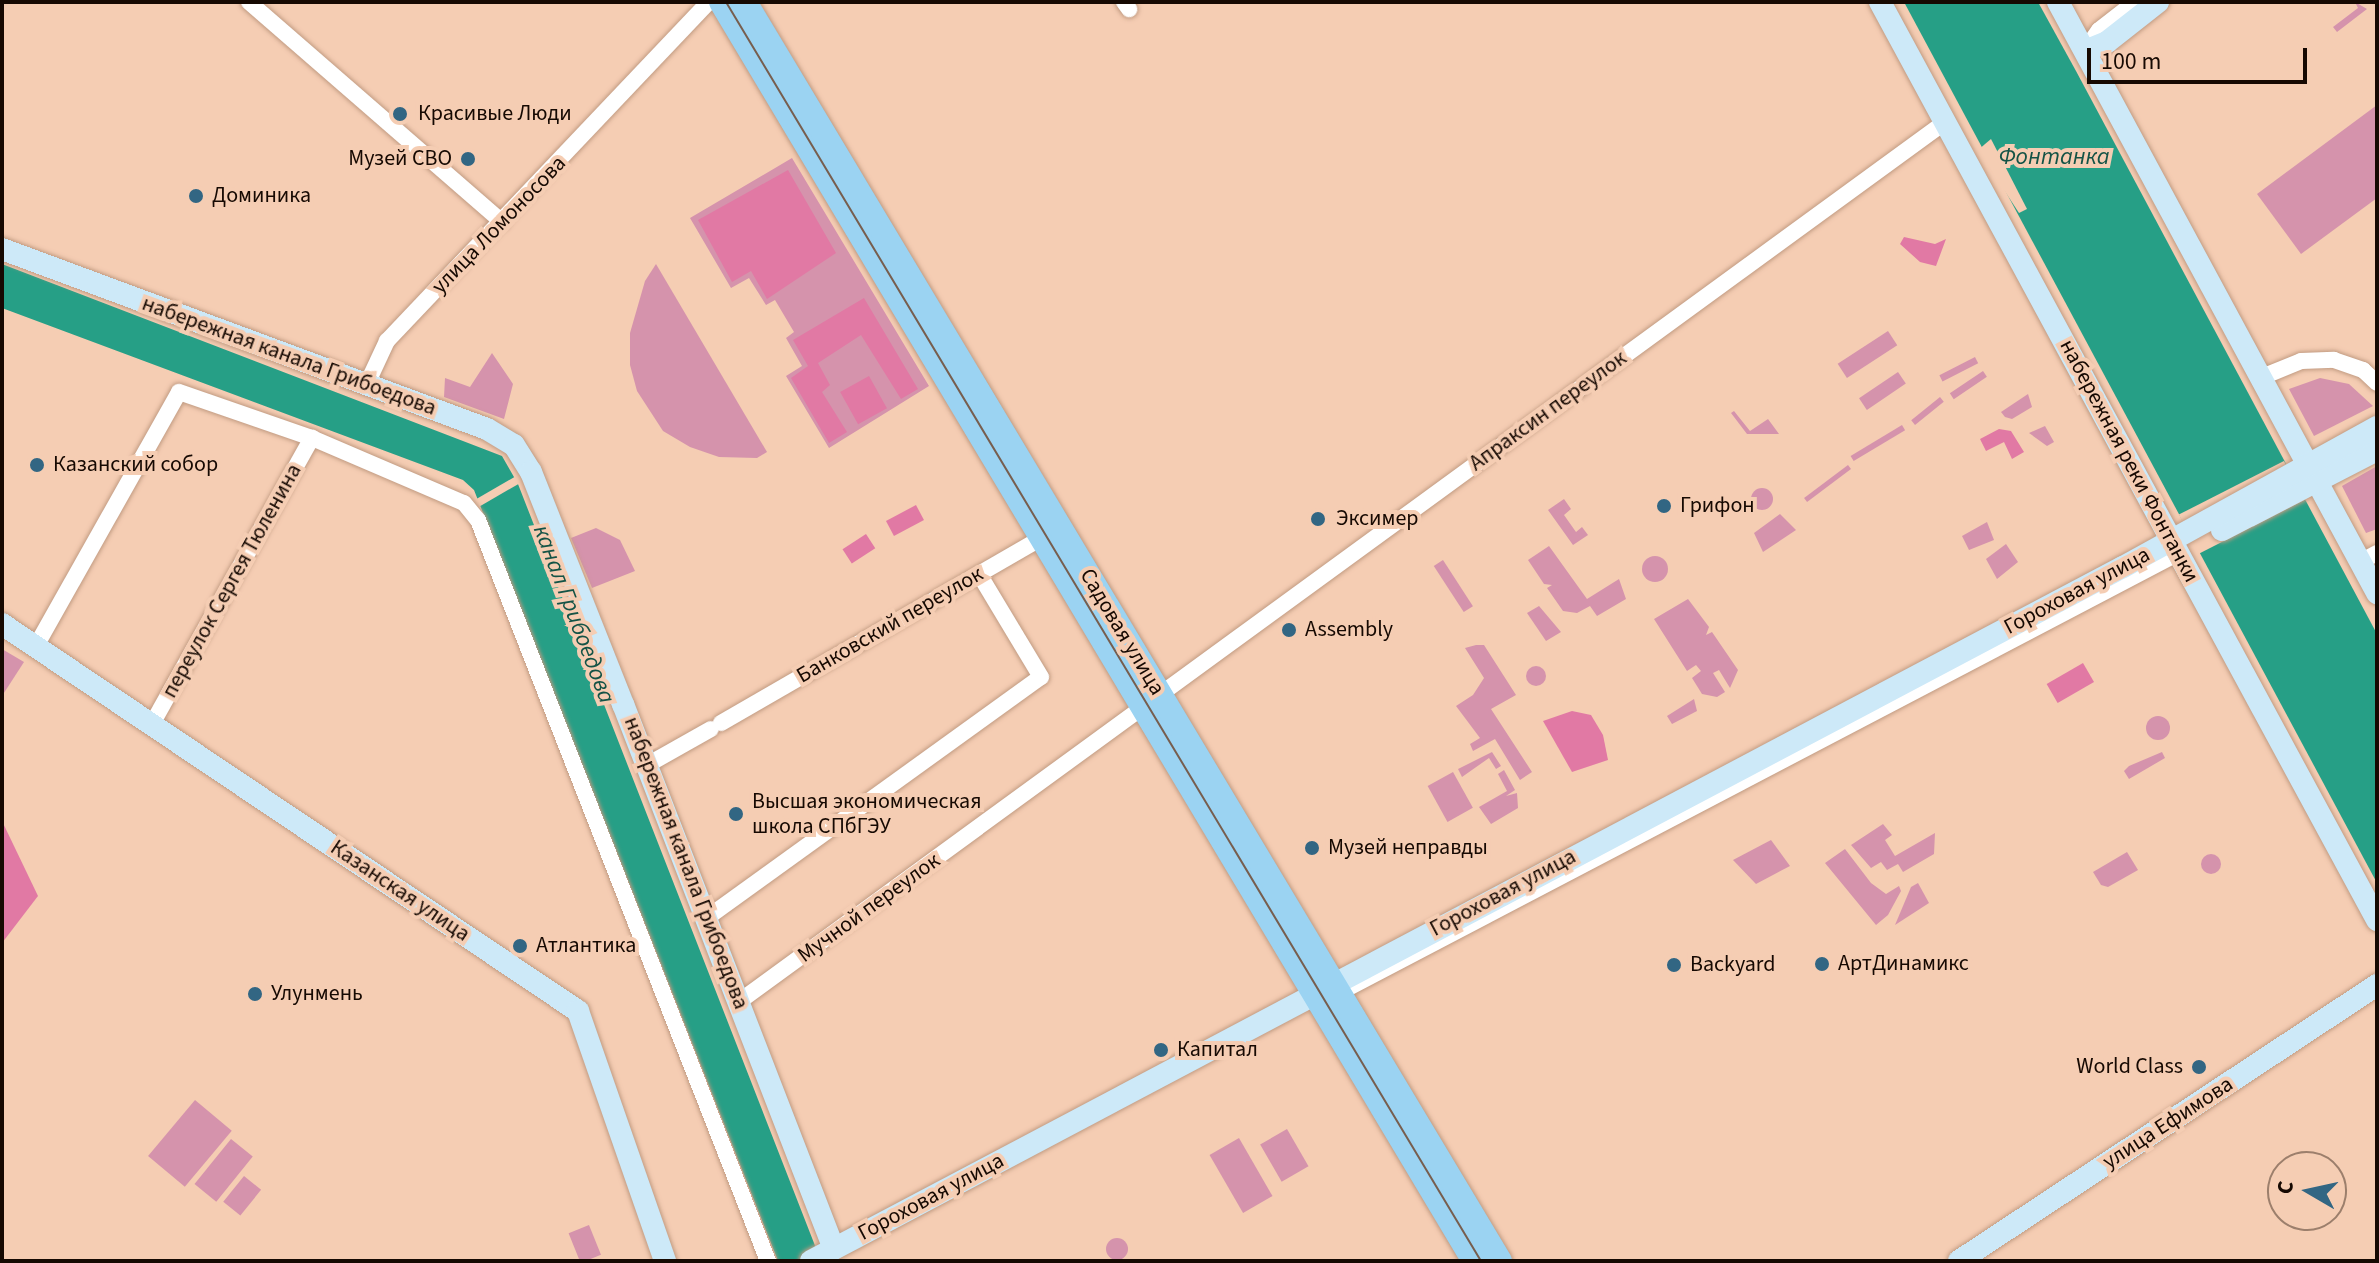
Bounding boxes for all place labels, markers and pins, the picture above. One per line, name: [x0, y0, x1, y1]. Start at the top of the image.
place label: Красивые Люди: [418, 101, 572, 127]
marker: Красивые Люди: [389, 103, 411, 125]
place label: Музей СВО: [348, 146, 452, 172]
marker: Музей СВО: [459, 150, 477, 168]
place label: Доминика: [212, 183, 311, 209]
marker: Доминика: [187, 187, 205, 205]
place label: Казанский собор: [53, 452, 218, 478]
marker: Казанский собор: [28, 456, 46, 474]
place label: Грифон: [1680, 493, 1755, 519]
marker: Грифон: [1655, 497, 1673, 515]
place label: Эксимер: [1336, 506, 1419, 532]
marker: Эксимер: [1307, 508, 1329, 530]
place label: Assembly: [1305, 617, 1393, 643]
marker: Assembly: [1280, 621, 1298, 639]
place label: Высшая экономическая школа СПбГЭУ: [752, 788, 981, 840]
marker: Высшая экономическая школа СПбГЭУ: [727, 805, 745, 823]
place label: Музей неправды: [1328, 835, 1488, 861]
marker: Музей неправды: [1303, 839, 1321, 857]
place label: Атлантика: [536, 933, 636, 959]
marker: Атлантика: [511, 937, 529, 955]
place label: АртДинамикс: [1838, 951, 1969, 977]
place label: Backyard: [1690, 952, 1775, 978]
marker: АртДинамикс: [1813, 955, 1831, 973]
marker: Backyard: [1665, 956, 1683, 974]
place label: Улунмень: [271, 981, 363, 1007]
marker: Улунмень: [246, 985, 264, 1003]
place label: Капитал: [1177, 1037, 1258, 1063]
marker: Капитал: [1152, 1041, 1170, 1059]
place label: World Class: [2076, 1054, 2183, 1080]
marker: World Class: [2190, 1058, 2208, 1076]

